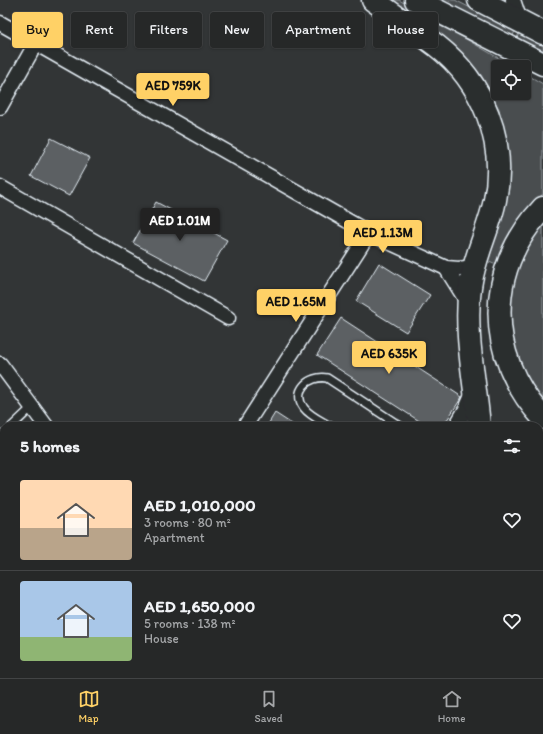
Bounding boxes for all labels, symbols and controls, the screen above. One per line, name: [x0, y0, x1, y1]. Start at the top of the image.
chip: Buy: [12, 12, 63, 48]
chip: Rent: [71, 12, 127, 48]
chip: Filters: [135, 12, 202, 48]
chip: New: [210, 12, 264, 48]
chip: Apartment: [272, 12, 365, 48]
chip: House: [373, 12, 438, 48]
map controls: [491, 60, 531, 100]
button: locate: [491, 60, 531, 100]
pin: AED 759K: [132, 73, 214, 107]
text: AED 759K: [145, 78, 201, 93]
pin: AED 1.01M: [134, 208, 226, 242]
text: AED 1.01M: [150, 213, 210, 228]
pin: AED 1.13M: [337, 220, 429, 254]
text: AED 1.13M: [353, 225, 413, 240]
pin: AED 1.65M: [250, 289, 342, 323]
text: AED 1.65M: [266, 294, 326, 309]
pin: AED 635K: [348, 341, 430, 375]
text: AED 635K: [361, 346, 417, 361]
icon: filters: [501, 435, 523, 457]
text: 5 homes: [20, 436, 80, 456]
text: AED 1,010,000: [144, 495, 256, 515]
icon: home: [52, 496, 100, 544]
icon: heart: [501, 509, 523, 531]
text: 3 rooms · 80 m²: [144, 515, 231, 530]
text: Apartment: [144, 530, 205, 545]
text: AED 1,650,000: [144, 596, 255, 616]
icon: home: [52, 597, 100, 645]
icon: heart: [501, 610, 523, 632]
text: 5 rooms · 138 m²: [144, 616, 236, 631]
text: House: [144, 631, 179, 646]
tab: Map: [78, 688, 100, 725]
tab: Saved: [255, 688, 283, 725]
tab: Home: [438, 688, 465, 725]

